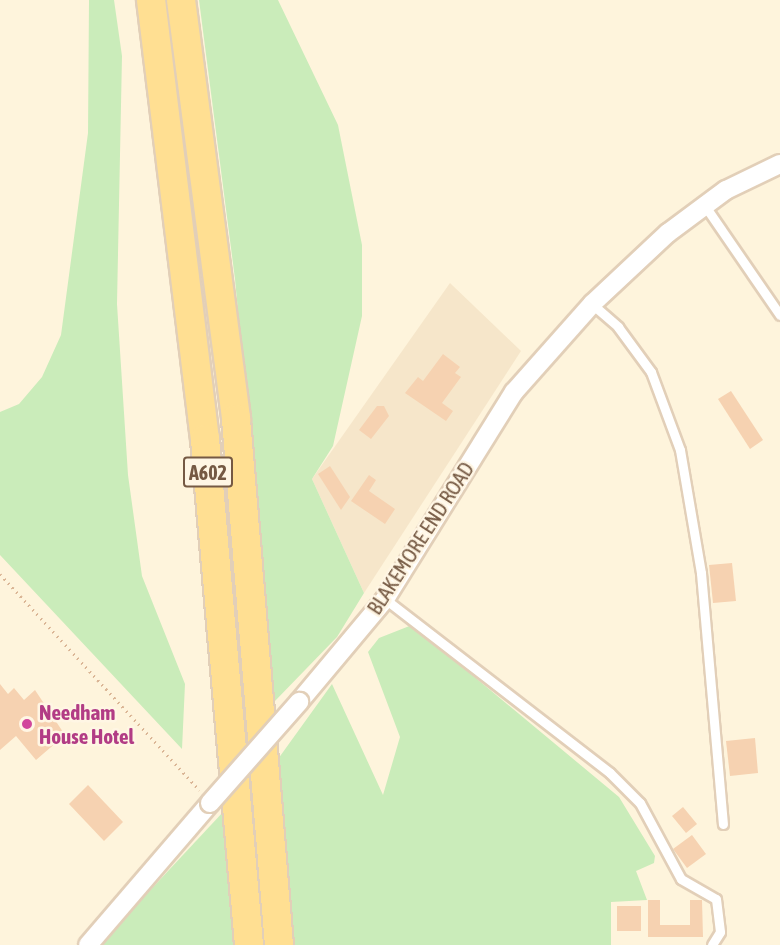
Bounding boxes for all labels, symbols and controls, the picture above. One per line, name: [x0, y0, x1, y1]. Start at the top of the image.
road number: A602: [182, 455, 234, 489]
street label: BLAKEMORE END ROAD: [361, 457, 479, 619]
place label: Needham House Hotel: [39, 699, 134, 749]
marker: Needham House Hotel: [20, 717, 34, 731]

